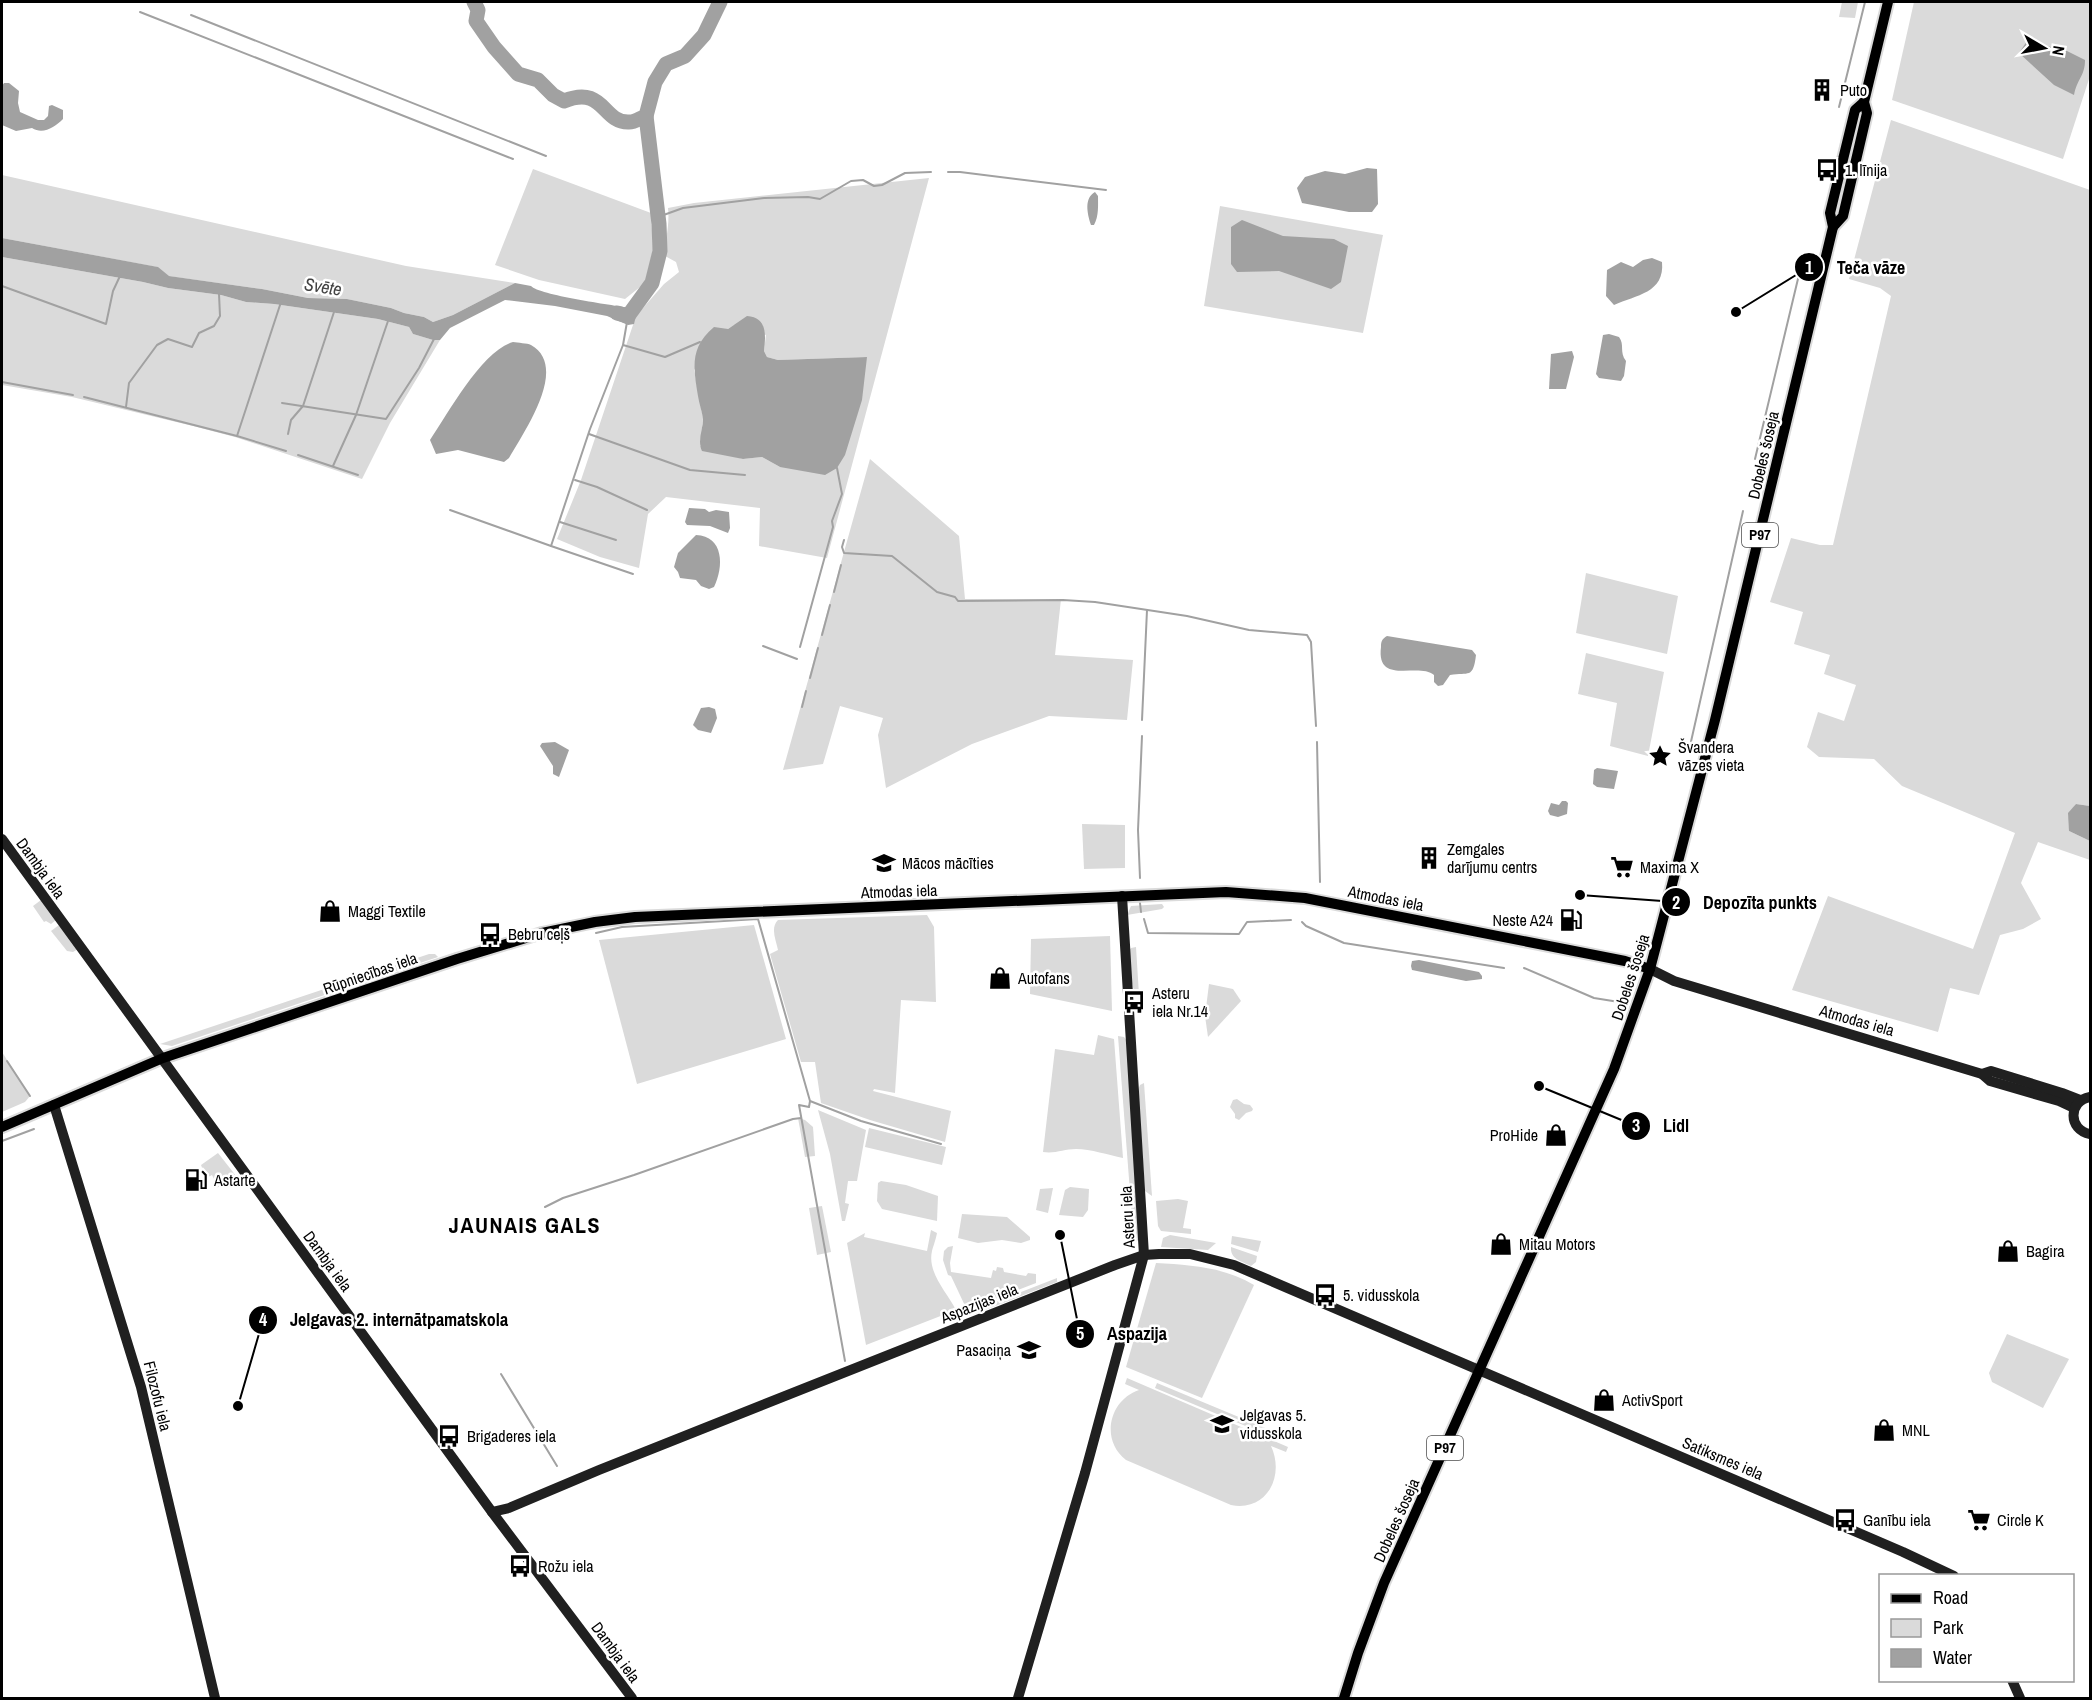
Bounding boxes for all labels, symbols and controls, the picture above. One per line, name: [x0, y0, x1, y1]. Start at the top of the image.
north arrow: [2014, 18, 2074, 78]
text: N: [2047, 44, 2070, 57]
building icon: Puto: [1809, 77, 1835, 103]
place label: Puto: [1840, 79, 1867, 101]
bus stop icon: 1. līnija: [1814, 157, 1840, 183]
place label: 1. līnija: [1845, 159, 1888, 181]
callout: Teča vāze: [1794, 249, 1917, 285]
text: 1: [1805, 255, 1814, 280]
text: Teča vāze: [1837, 255, 1905, 280]
water label: Svēte: [302, 271, 344, 302]
street label: Dobeles šoseja: [1742, 408, 1784, 501]
road number: P97: [1742, 523, 1778, 547]
place label: Švandera vāzes vieta: [1678, 736, 1745, 776]
place icon: Švandera vāzes vieta: [1647, 743, 1673, 769]
street label: Dambja iela: [12, 833, 71, 903]
place label: Zemgales darījumu centrs: [1447, 838, 1537, 878]
building icon: Zemgales darījumu centrs: [1416, 845, 1442, 871]
school or university icon: Mācos mācīties: [871, 850, 897, 876]
place label: Mācos mācīties: [902, 852, 994, 874]
supermarket icon: Maxima X: [1609, 854, 1635, 880]
place label: Maxima X: [1640, 856, 1699, 878]
street label: Atmodas iela: [859, 879, 938, 903]
street label: Atmodas iela: [1345, 880, 1426, 916]
callout: Depozīta punkts: [1661, 884, 1829, 920]
text: 2: [1672, 890, 1680, 915]
text: Depozīta punkts: [1703, 890, 1817, 915]
shop icon: Maggi Textile: [317, 898, 343, 924]
place label: Maggi Textile: [348, 900, 426, 922]
fuel station icon: Neste A24: [1558, 907, 1584, 933]
place label: Neste A24: [1492, 909, 1553, 931]
bus stop icon: Bebru ceļš: [477, 921, 503, 947]
place label: Bebru ceļš: [508, 923, 570, 945]
street label: Dobeles šoseja: [1606, 930, 1655, 1023]
street label: Rūpniecības iela: [320, 946, 421, 999]
shop icon: Autofans: [987, 965, 1013, 991]
place label: Autofans: [1017, 967, 1070, 989]
place label: Asteru iela Nr.14: [1151, 982, 1208, 1022]
bus stop icon: Asteru iela Nr.14: [1121, 989, 1147, 1015]
street label: Atmodas iela: [1816, 999, 1898, 1041]
callout: Lidl: [1621, 1108, 1701, 1144]
text: 3: [1632, 1113, 1640, 1138]
text: Lidl: [1663, 1113, 1689, 1138]
shop icon: ProHide: [1543, 1122, 1569, 1148]
place label: ProHide: [1490, 1124, 1538, 1146]
fuel station icon: Astarte: [183, 1167, 209, 1193]
place label: Astarte: [213, 1169, 256, 1191]
street label: Asteru iela: [1114, 1184, 1140, 1250]
district label: JAUNAIS GALS: [449, 1210, 601, 1240]
street label: Dambja iela: [299, 1226, 358, 1296]
shop icon: Mitau Motors: [1488, 1231, 1514, 1257]
place label: Mitau Motors: [1519, 1233, 1596, 1255]
shop icon: Bagira: [1995, 1238, 2021, 1264]
place label: Bagira: [2026, 1240, 2065, 1262]
street label: Aspazijas iela: [936, 1277, 1022, 1329]
bus stop icon: 5. vidusskola: [1312, 1282, 1338, 1308]
place label: 5. vidusskola: [1343, 1284, 1420, 1306]
callout: Jelgavas 2. internātpamatskola: [248, 1302, 521, 1338]
text: 4: [259, 1307, 268, 1332]
text: Jelgavas 2. internātpamatskola: [290, 1307, 509, 1332]
callout: Aspazija: [1065, 1316, 1179, 1352]
text: 5: [1076, 1321, 1084, 1346]
text: Aspazija: [1107, 1321, 1168, 1346]
school or university icon: Pasaciņa: [1016, 1337, 1042, 1363]
place label: Pasaciņa: [956, 1339, 1012, 1361]
street label: Filozofu iela: [139, 1359, 177, 1434]
shop icon: ActivSport: [1591, 1387, 1617, 1413]
place label: ActivSport: [1621, 1389, 1683, 1411]
place label: Jelgavas 5. vidusskola: [1240, 1404, 1306, 1444]
school or university icon: Jelgavas 5. vidusskola: [1209, 1411, 1235, 1437]
shop icon: MNL: [1871, 1417, 1897, 1443]
place label: MNL: [1902, 1419, 1930, 1441]
bus stop icon: Brigaderes iela: [436, 1423, 462, 1449]
place label: Brigaderes iela: [467, 1425, 557, 1447]
street label: Satiksmes iela: [1679, 1431, 1768, 1485]
road number: P97: [1427, 1436, 1463, 1460]
street label: Dobeles šoseja: [1368, 1474, 1425, 1565]
bus stop icon: Ganību iela: [1832, 1507, 1858, 1533]
supermarket icon: Circle K: [1966, 1507, 1992, 1533]
place label: Ganību iela: [1863, 1509, 1932, 1531]
place label: Circle K: [1997, 1509, 2044, 1531]
bus stop icon: Rožu iela: [507, 1553, 533, 1579]
place label: Rožu iela: [538, 1555, 594, 1577]
legend: [1879, 1574, 2074, 1682]
text: Road: [1933, 1585, 1968, 1610]
text: Park: [1933, 1615, 1964, 1640]
street label: Dambja iela: [587, 1617, 646, 1687]
text: Water: [1933, 1645, 1972, 1670]

